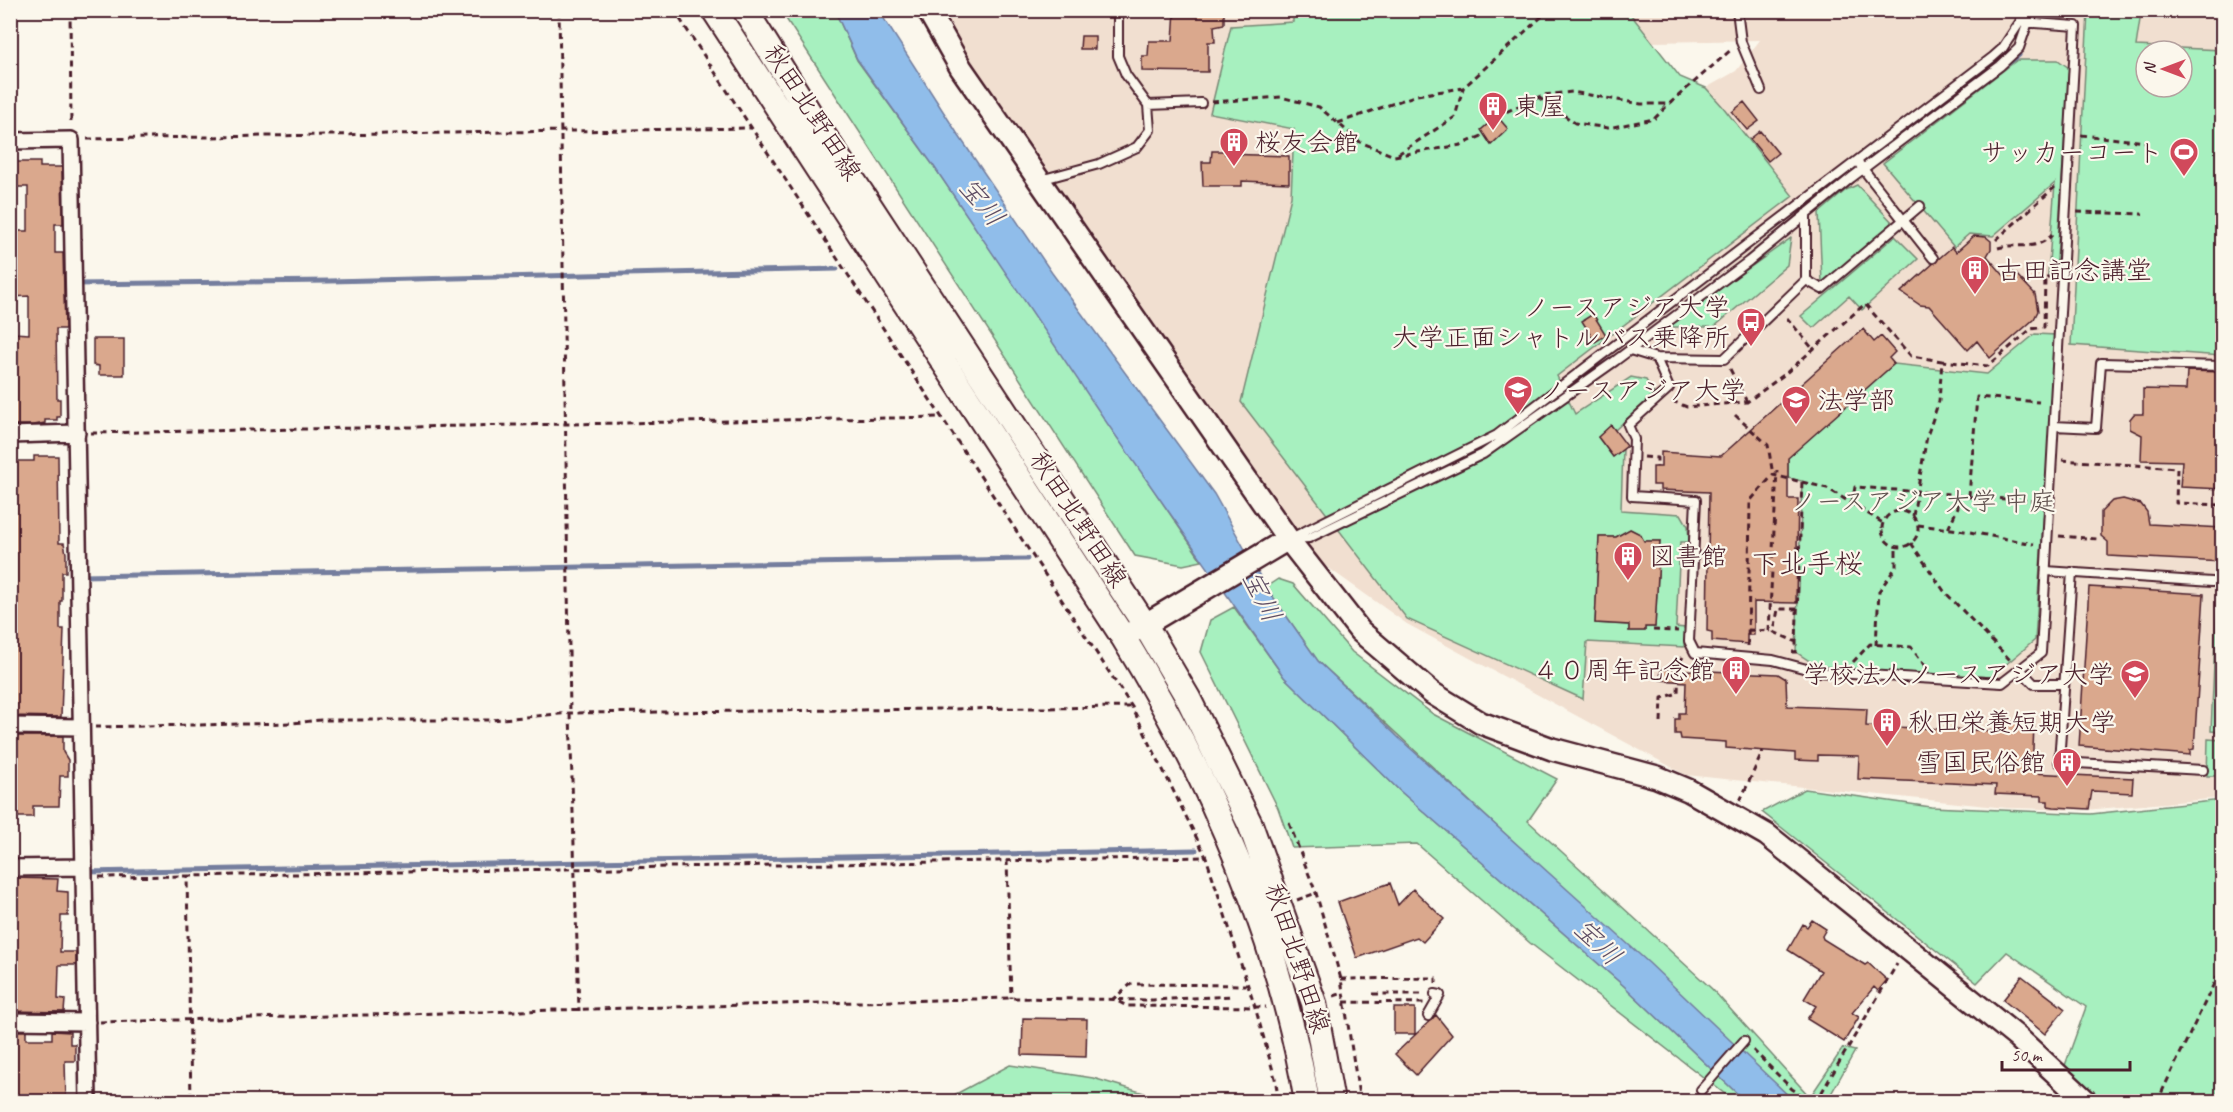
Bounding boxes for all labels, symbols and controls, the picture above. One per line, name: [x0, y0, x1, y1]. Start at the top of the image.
street label: 秋田北野田線: [756, 38, 869, 187]
north arrow: [2134, 39, 2194, 99]
text: N: [2140, 61, 2160, 74]
building icon: 東屋: [1477, 90, 1509, 132]
place label: 東屋: [1514, 90, 1566, 123]
building icon: 桜友会館: [1218, 126, 1250, 168]
place label: 桜友会館: [1255, 126, 1359, 159]
place label: サッカーコート: [1981, 136, 2163, 169]
sports icon: サッカーコート: [2168, 136, 2200, 178]
water label: 宝川: [952, 170, 1012, 234]
building icon: 古田記念講堂: [1959, 254, 1991, 296]
place label: 古田記念講堂: [1996, 254, 2152, 287]
place label: ノースアジア大学 大学正面シャトルバス乗降所: [1392, 291, 1730, 354]
bus stop icon: ノースアジア大学 大学正面シャトルバス乗降所: [1735, 306, 1767, 348]
school or university icon: ノースアジア大学: [1502, 374, 1534, 416]
place label: ノースアジア大学: [1539, 374, 1746, 407]
school or university icon: 法学部: [1780, 384, 1812, 426]
place label: 法学部: [1817, 384, 1895, 417]
street label: 秋田北野田線: [1022, 445, 1135, 594]
park label: ノースアジア大学 中庭: [1790, 485, 2056, 518]
building icon: 図書館: [1612, 540, 1644, 582]
place label: 図書館: [1649, 540, 1727, 573]
district label: 下北手桜: [1751, 546, 1863, 581]
water label: 宝川: [1235, 564, 1289, 628]
place label: ４０周年記念館: [1533, 654, 1715, 687]
building icon: ４０周年記念館: [1720, 654, 1752, 696]
place label: 学校法人ノースアジア大学: [1803, 658, 2114, 691]
school or university icon: 学校法人ノースアジア大学: [2119, 658, 2151, 700]
building icon: 秋田栄養短期大学: [1871, 706, 1903, 748]
place label: 秋田栄養短期大学: [1908, 706, 2116, 739]
place label: 雪国民俗館: [1916, 746, 2046, 779]
building icon: 雪国民俗館: [2051, 746, 2083, 788]
street label: 秋田北野田線: [1258, 879, 1337, 1037]
water label: 宝川: [1567, 911, 1629, 973]
scale bar: [2002, 1034, 2130, 1072]
text: 50 m: [2011, 1044, 2044, 1066]

